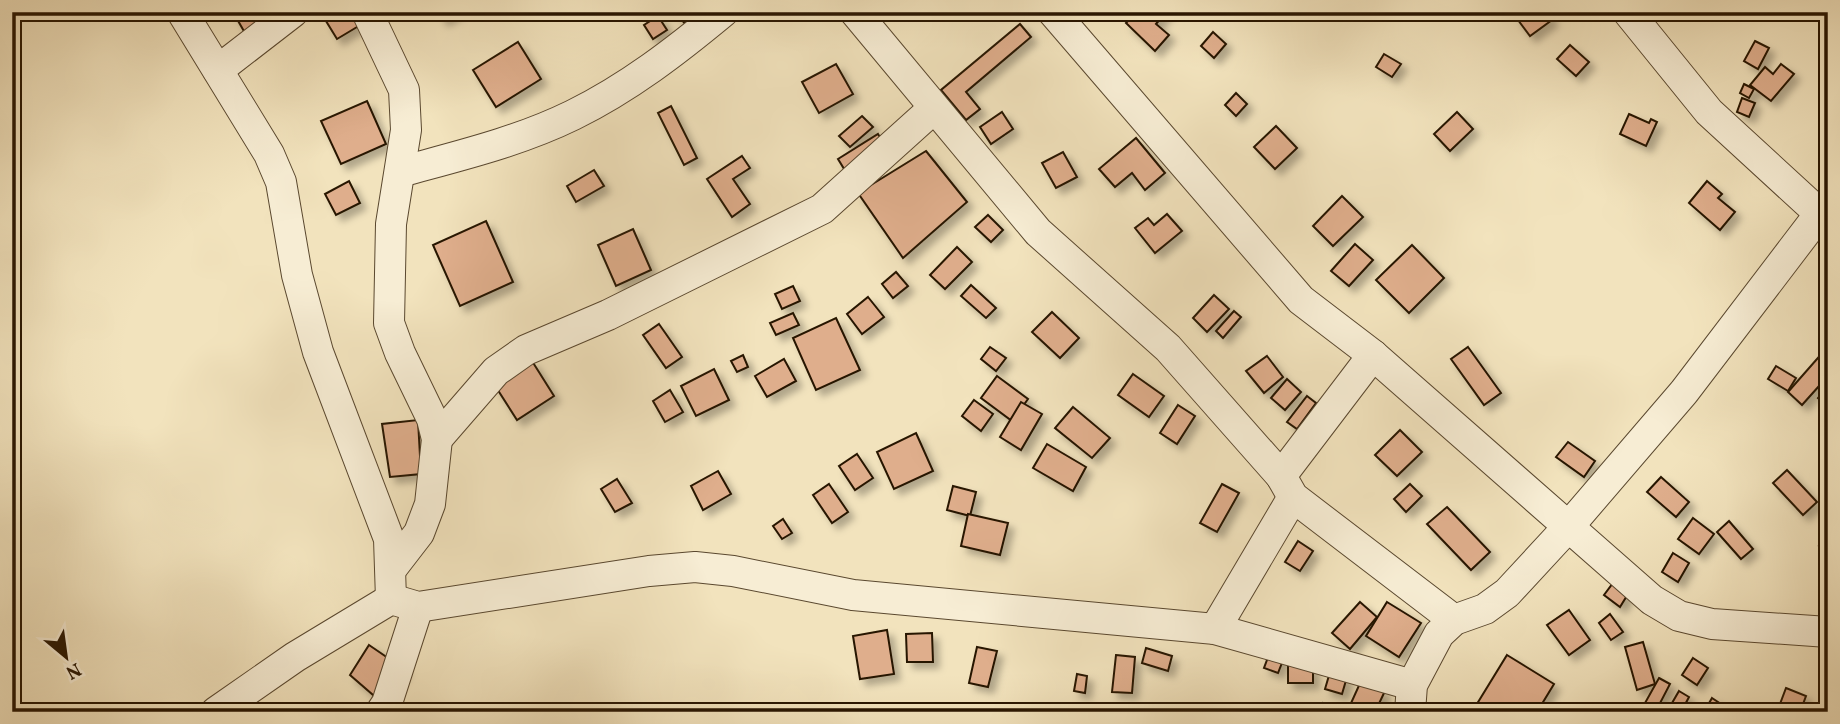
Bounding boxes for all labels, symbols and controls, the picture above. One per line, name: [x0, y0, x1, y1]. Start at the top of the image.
north arrow: [32, 622, 102, 692]
text: N: [61, 655, 86, 685]

